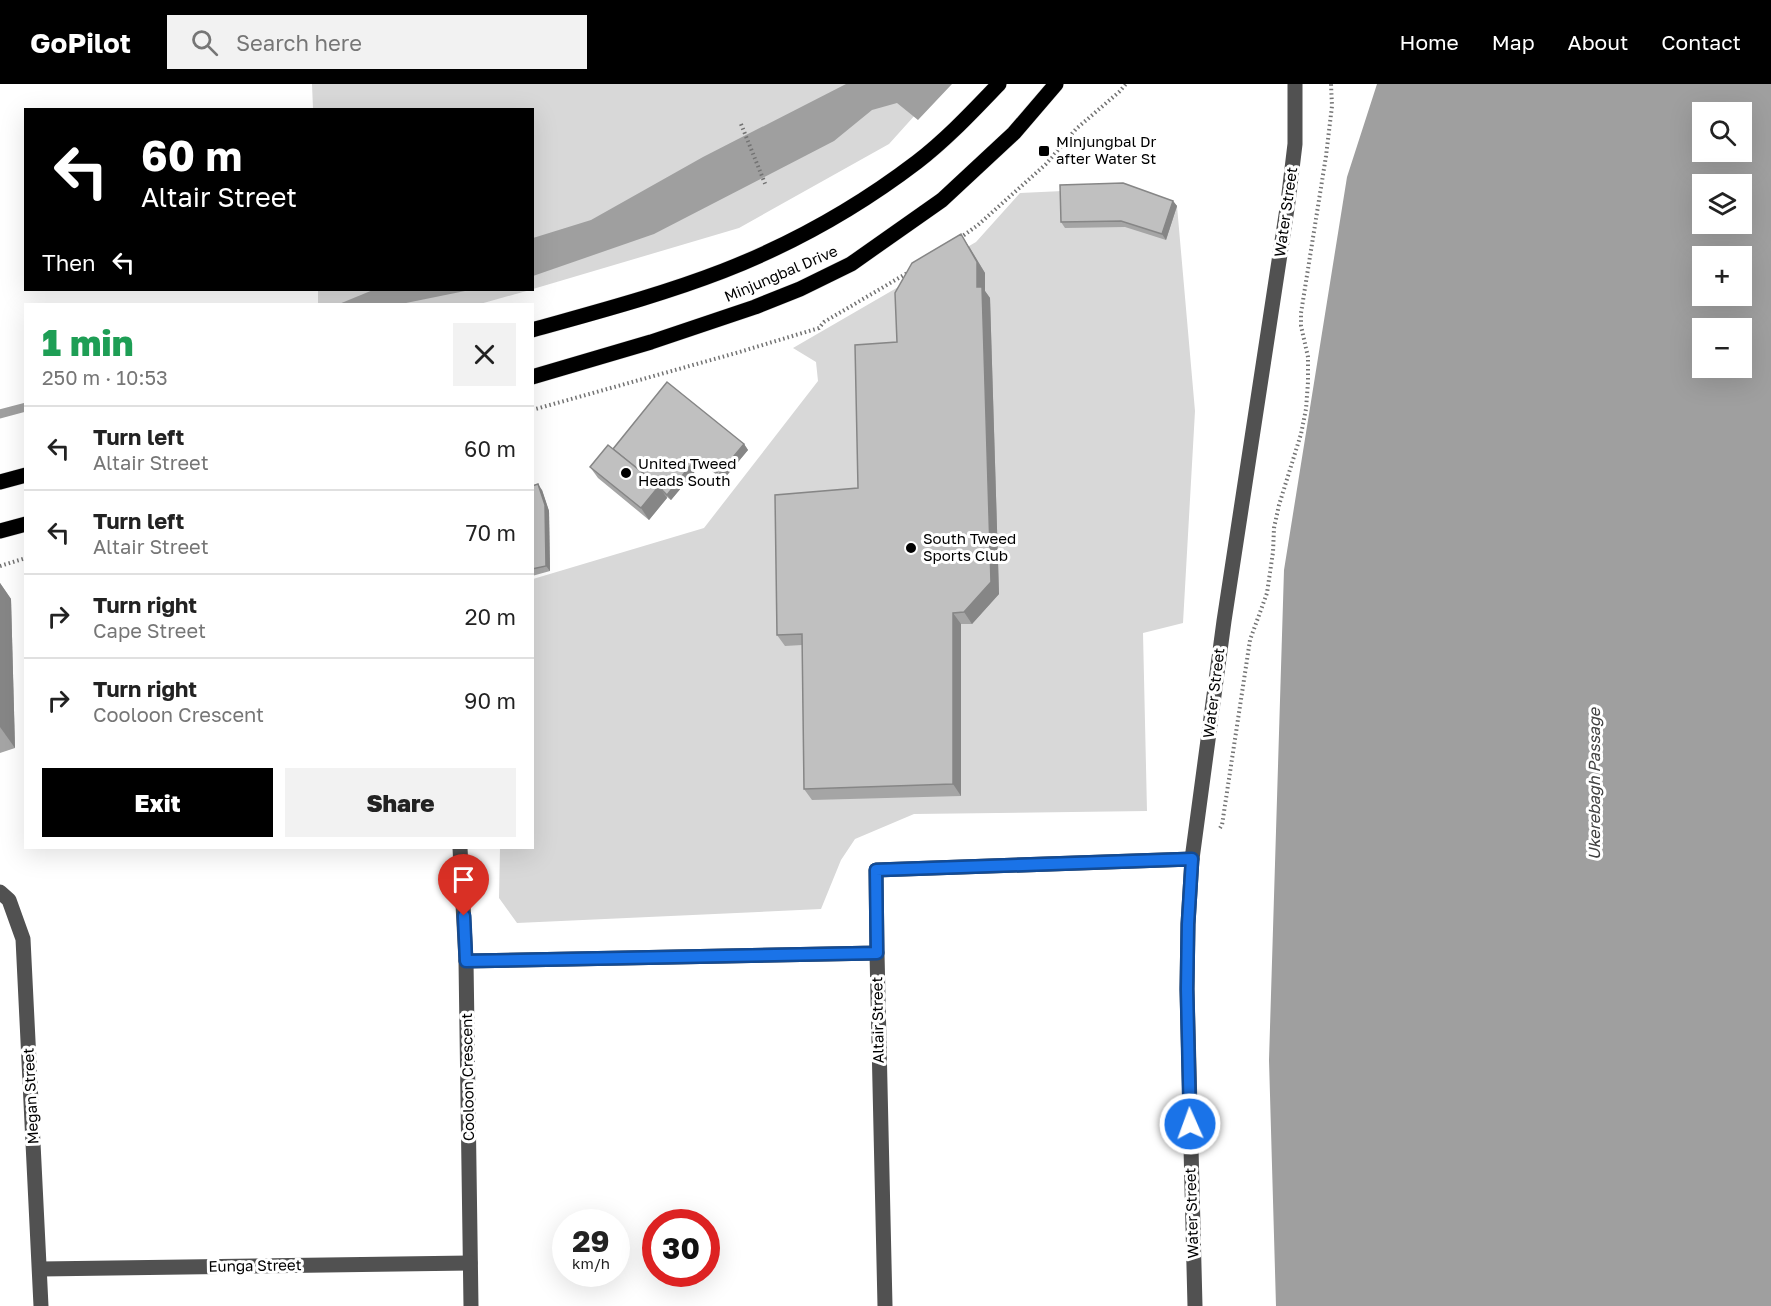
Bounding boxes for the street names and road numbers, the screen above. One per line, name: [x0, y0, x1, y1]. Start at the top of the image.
street label: Water Street: [1270, 166, 1300, 258]
street label: Minjungbal Drive: [721, 241, 840, 305]
street label: Water Street: [1199, 647, 1227, 739]
street label: Altair Street: [867, 976, 887, 1064]
street label: Cooloon Crescent: [457, 1013, 477, 1141]
street label: Megan Street: [18, 1047, 42, 1145]
street label: Water Street: [1180, 1167, 1202, 1259]
street label: Eunga Street: [208, 1255, 302, 1275]

